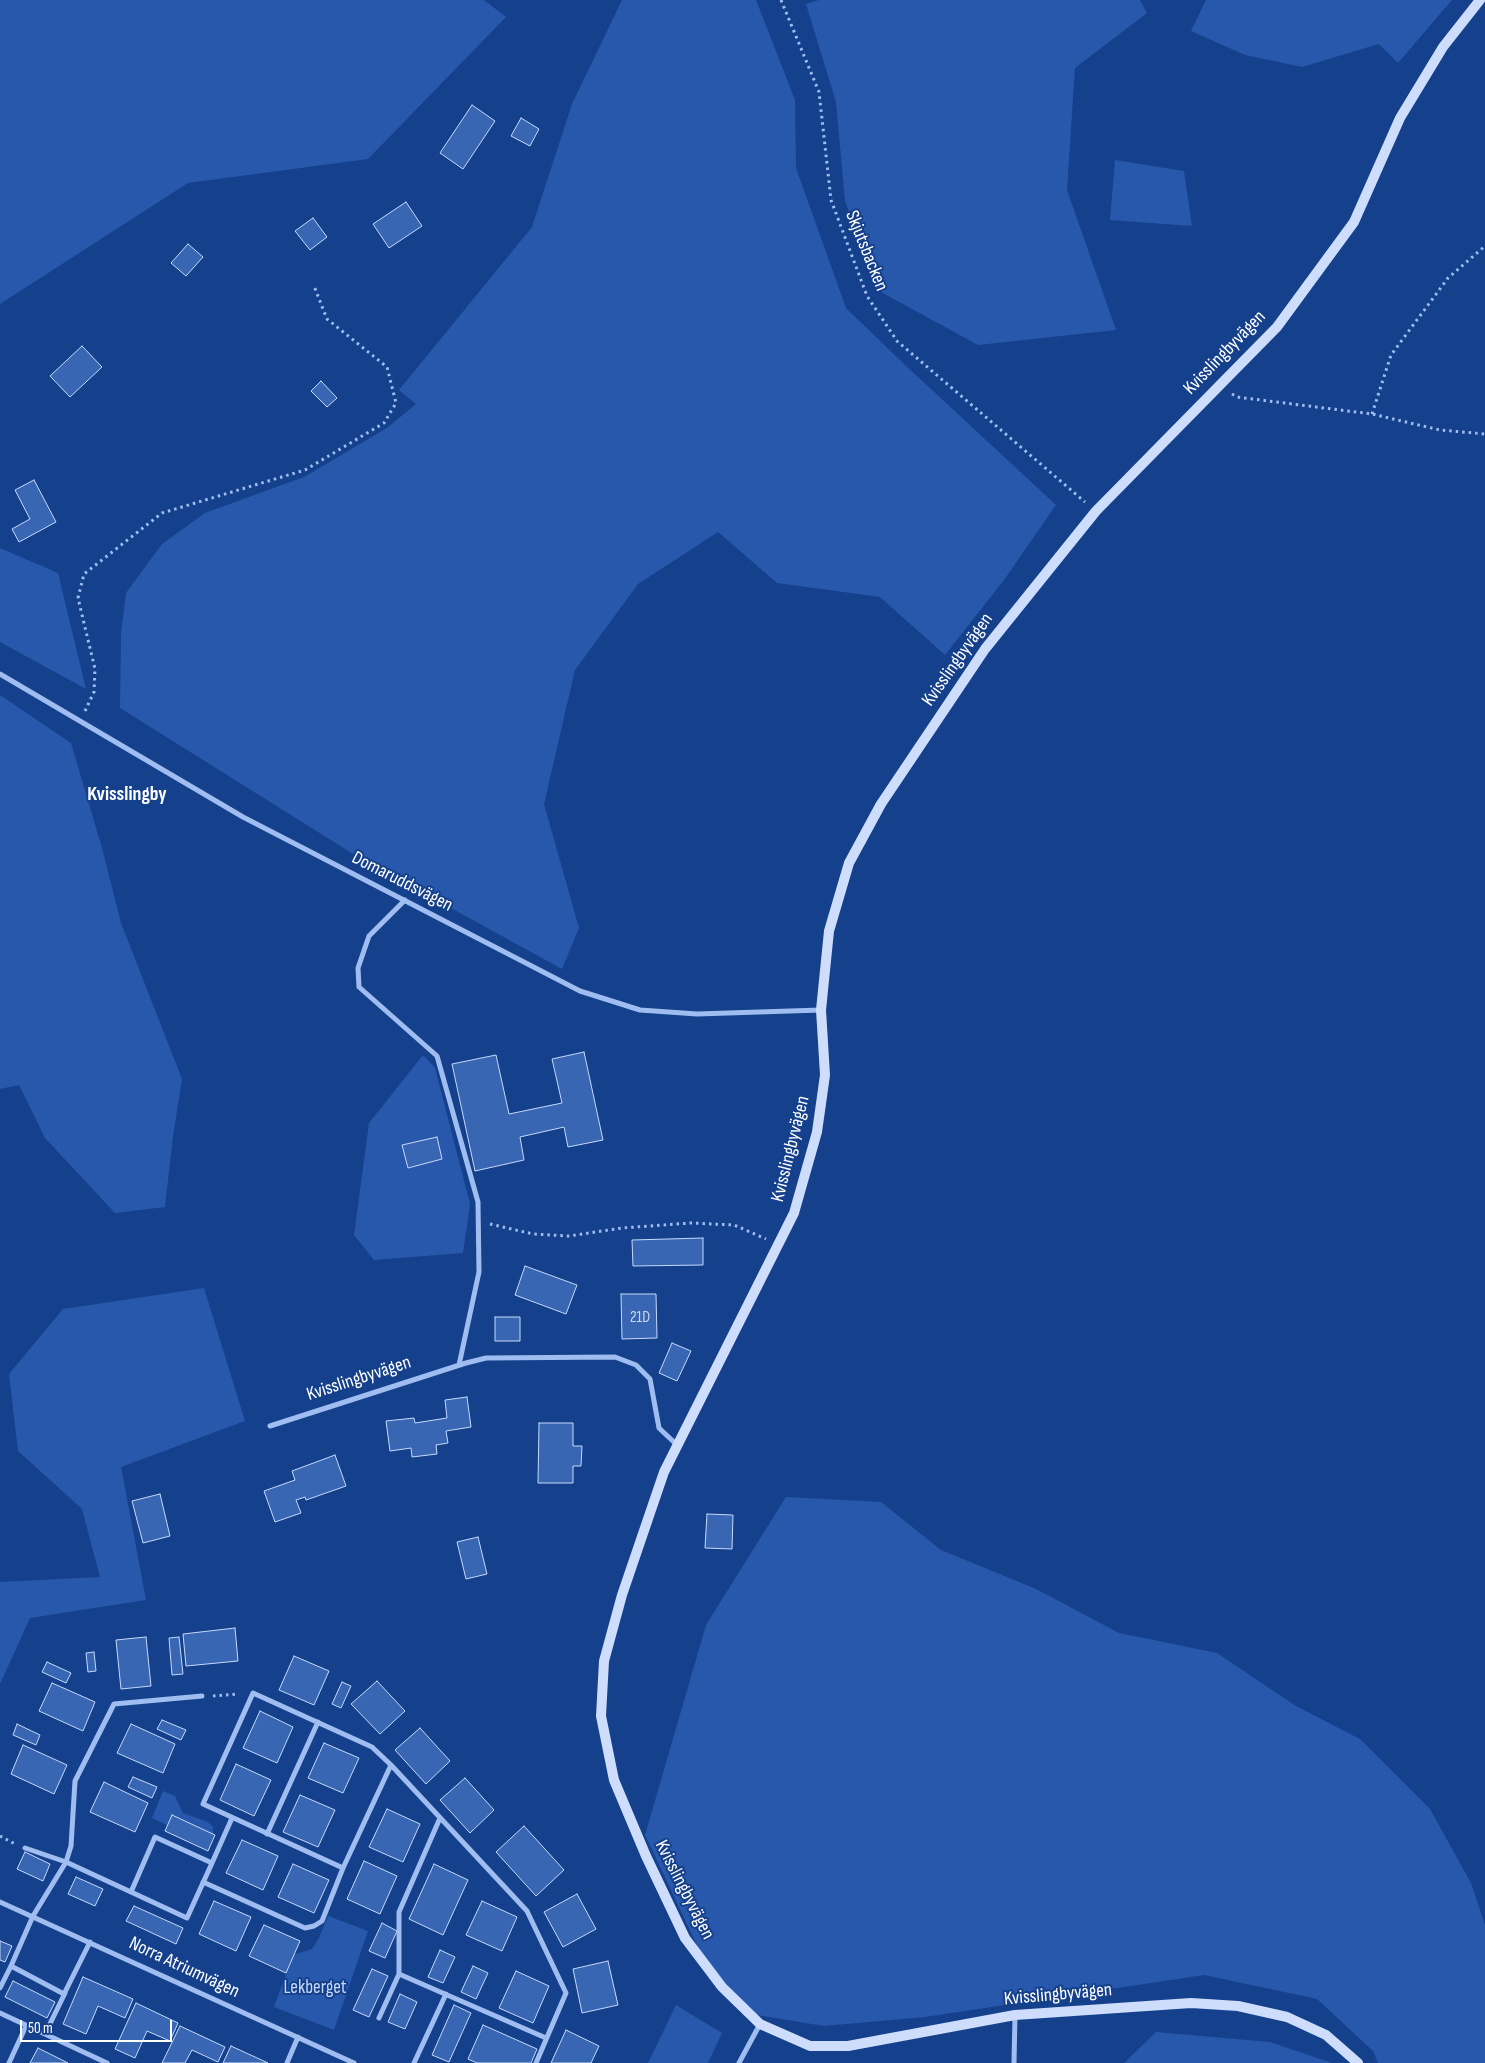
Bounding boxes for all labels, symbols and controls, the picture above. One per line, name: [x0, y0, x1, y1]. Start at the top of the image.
street label: Skjutsbacken: [840, 207, 892, 295]
street label: Kvisslingbyvägen: [1179, 306, 1271, 400]
street label: Kvisslingbyvägen: [918, 609, 998, 711]
district label: Kvisslingby: [87, 783, 167, 807]
street label: Domaruddsvägen: [348, 847, 456, 917]
street label: Kvisslingbyvägen: [767, 1094, 815, 1204]
house number: 21D: [630, 1308, 650, 1328]
street label: Kvisslingbyvägen: [304, 1351, 414, 1407]
street label: Kvisslingbyvägen: [649, 1837, 719, 1943]
street label: Norra Atriumvägen: [125, 1932, 243, 2004]
park label: Lekberget: [283, 1977, 347, 1999]
street label: Kvisslingbyvägen: [1003, 1979, 1113, 2011]
scale bar: [22, 2010, 175, 2042]
text: 50 m: [28, 2019, 53, 2038]

